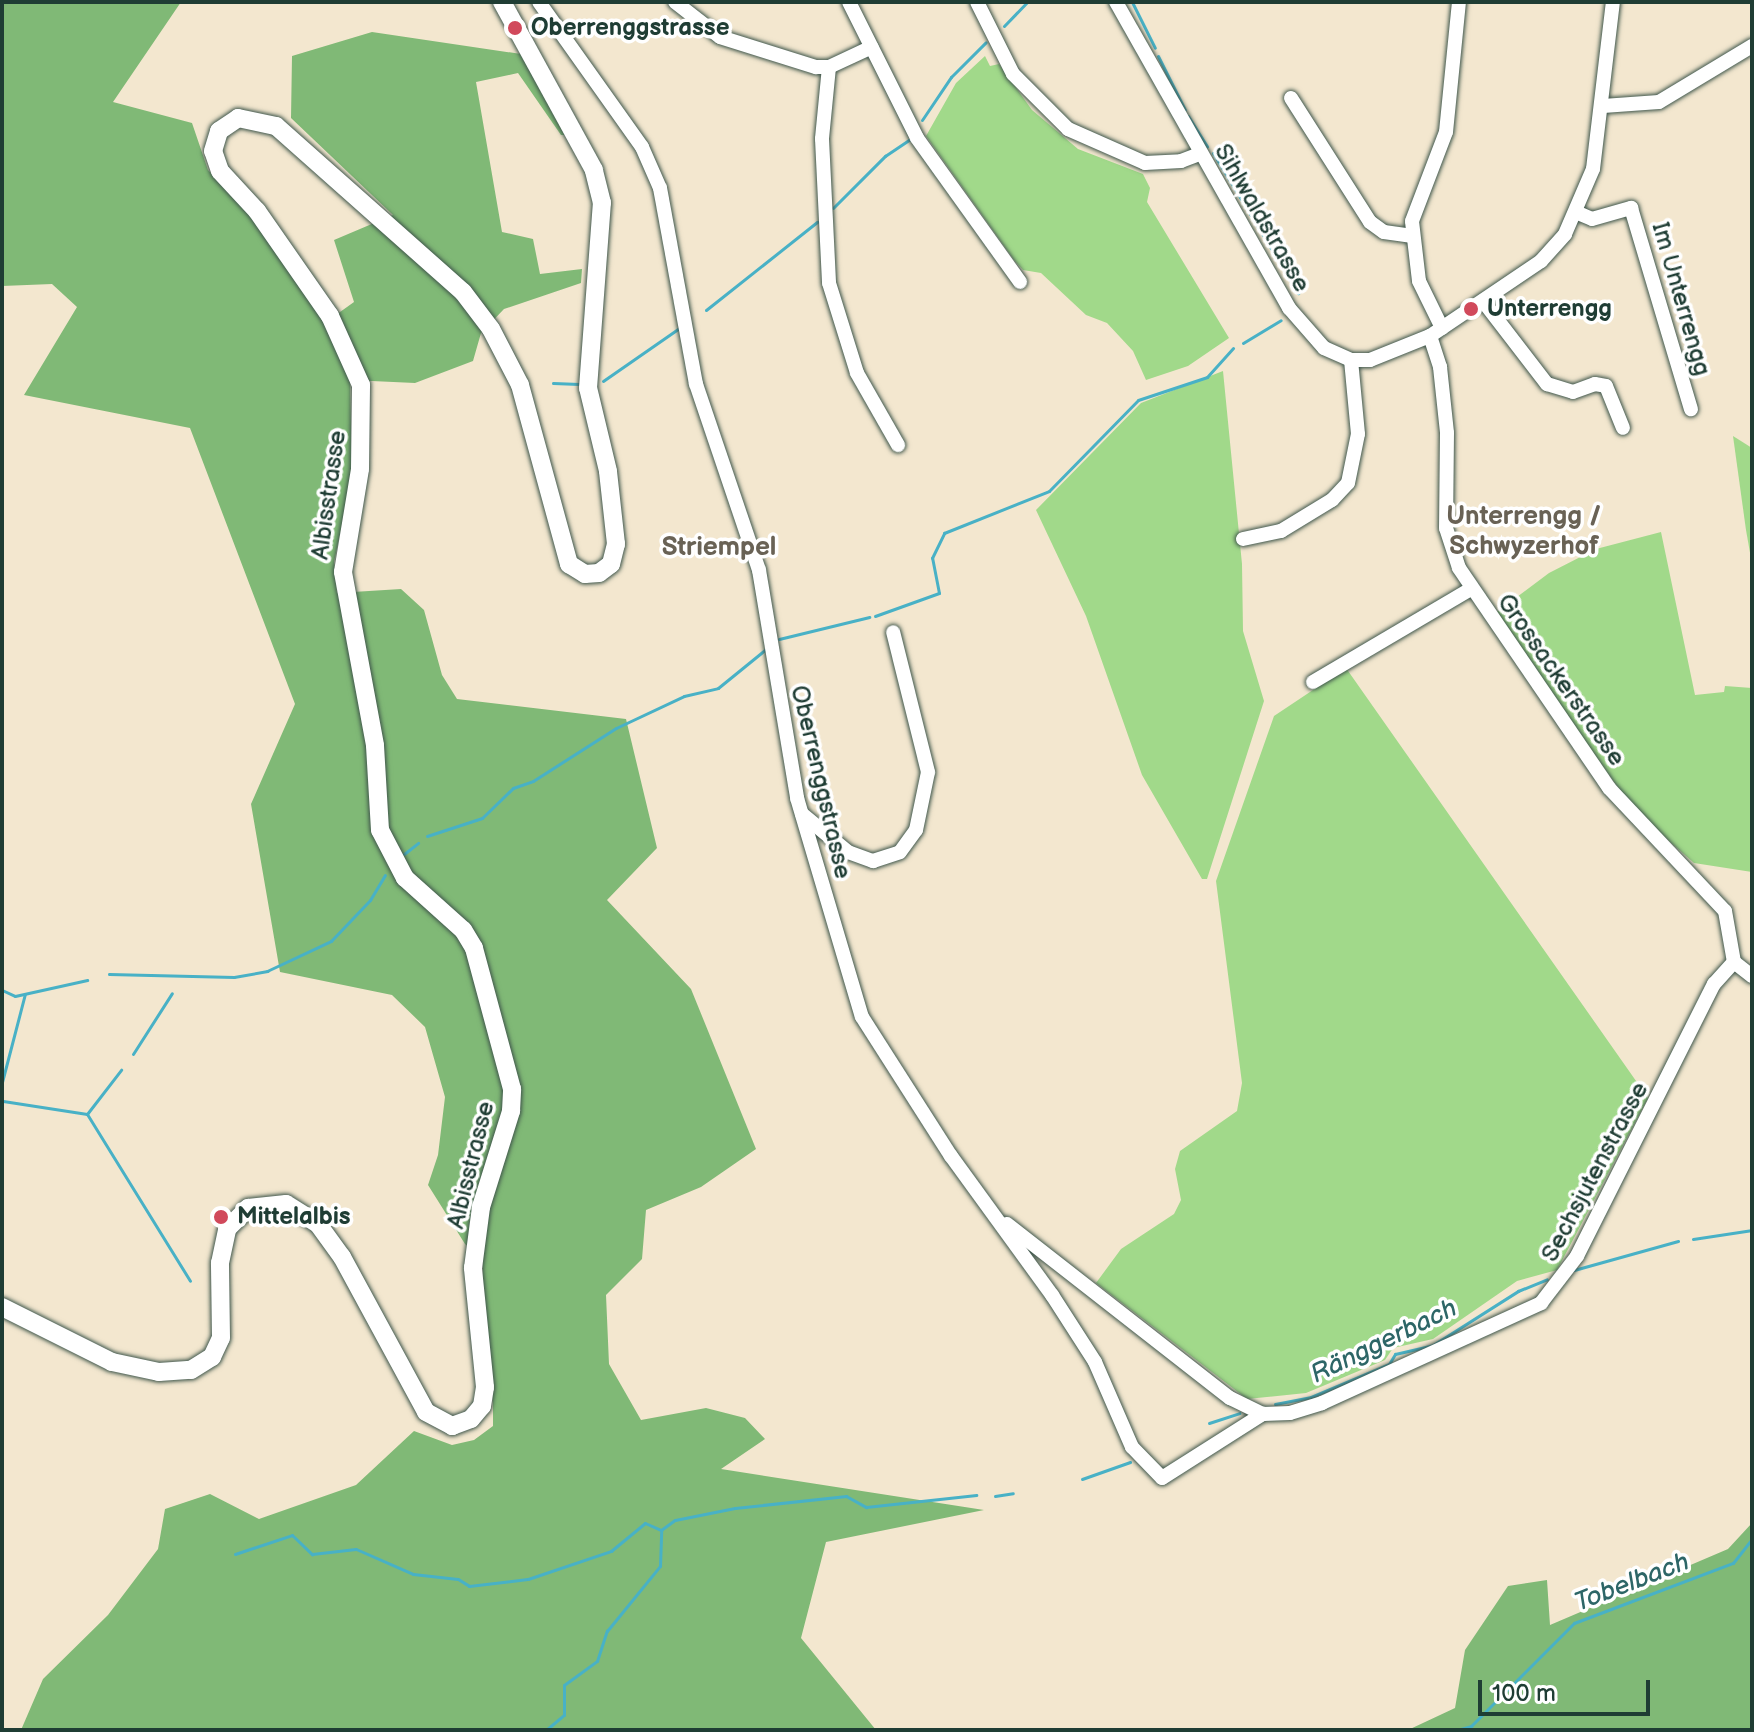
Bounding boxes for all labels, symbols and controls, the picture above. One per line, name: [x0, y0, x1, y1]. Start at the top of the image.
place label: Oberrenggstrasse: [531, 14, 729, 42]
marker: Oberrenggstrasse: [506, 19, 524, 37]
street label: Sihlwaldstrasse: [1208, 139, 1316, 297]
street label: Im Unterrengg: [1645, 219, 1717, 379]
place label: Unterrengg: [1487, 295, 1612, 323]
marker: Unterrengg: [1462, 300, 1480, 318]
street label: Albisstrasse: [306, 429, 352, 561]
district label: Unterrengg / Schwyzerhof: [1447, 501, 1601, 562]
district label: Striempel: [662, 532, 776, 564]
street label: Grossackerstrasse: [1491, 589, 1631, 771]
street label: Oberrenggstrasse: [785, 683, 857, 881]
street label: Sechsjutenstrasse: [1536, 1077, 1654, 1267]
street label: Albisstrasse: [441, 1098, 501, 1232]
place label: Mittelalbis: [237, 1203, 351, 1231]
marker: Mittelalbis: [212, 1208, 230, 1226]
water label: Ränggerbach: [1306, 1293, 1462, 1391]
water label: Tobelbach: [1570, 1547, 1694, 1619]
scale bar: [1482, 1664, 1654, 1714]
text: 100 m: [1492, 1679, 1556, 1708]

